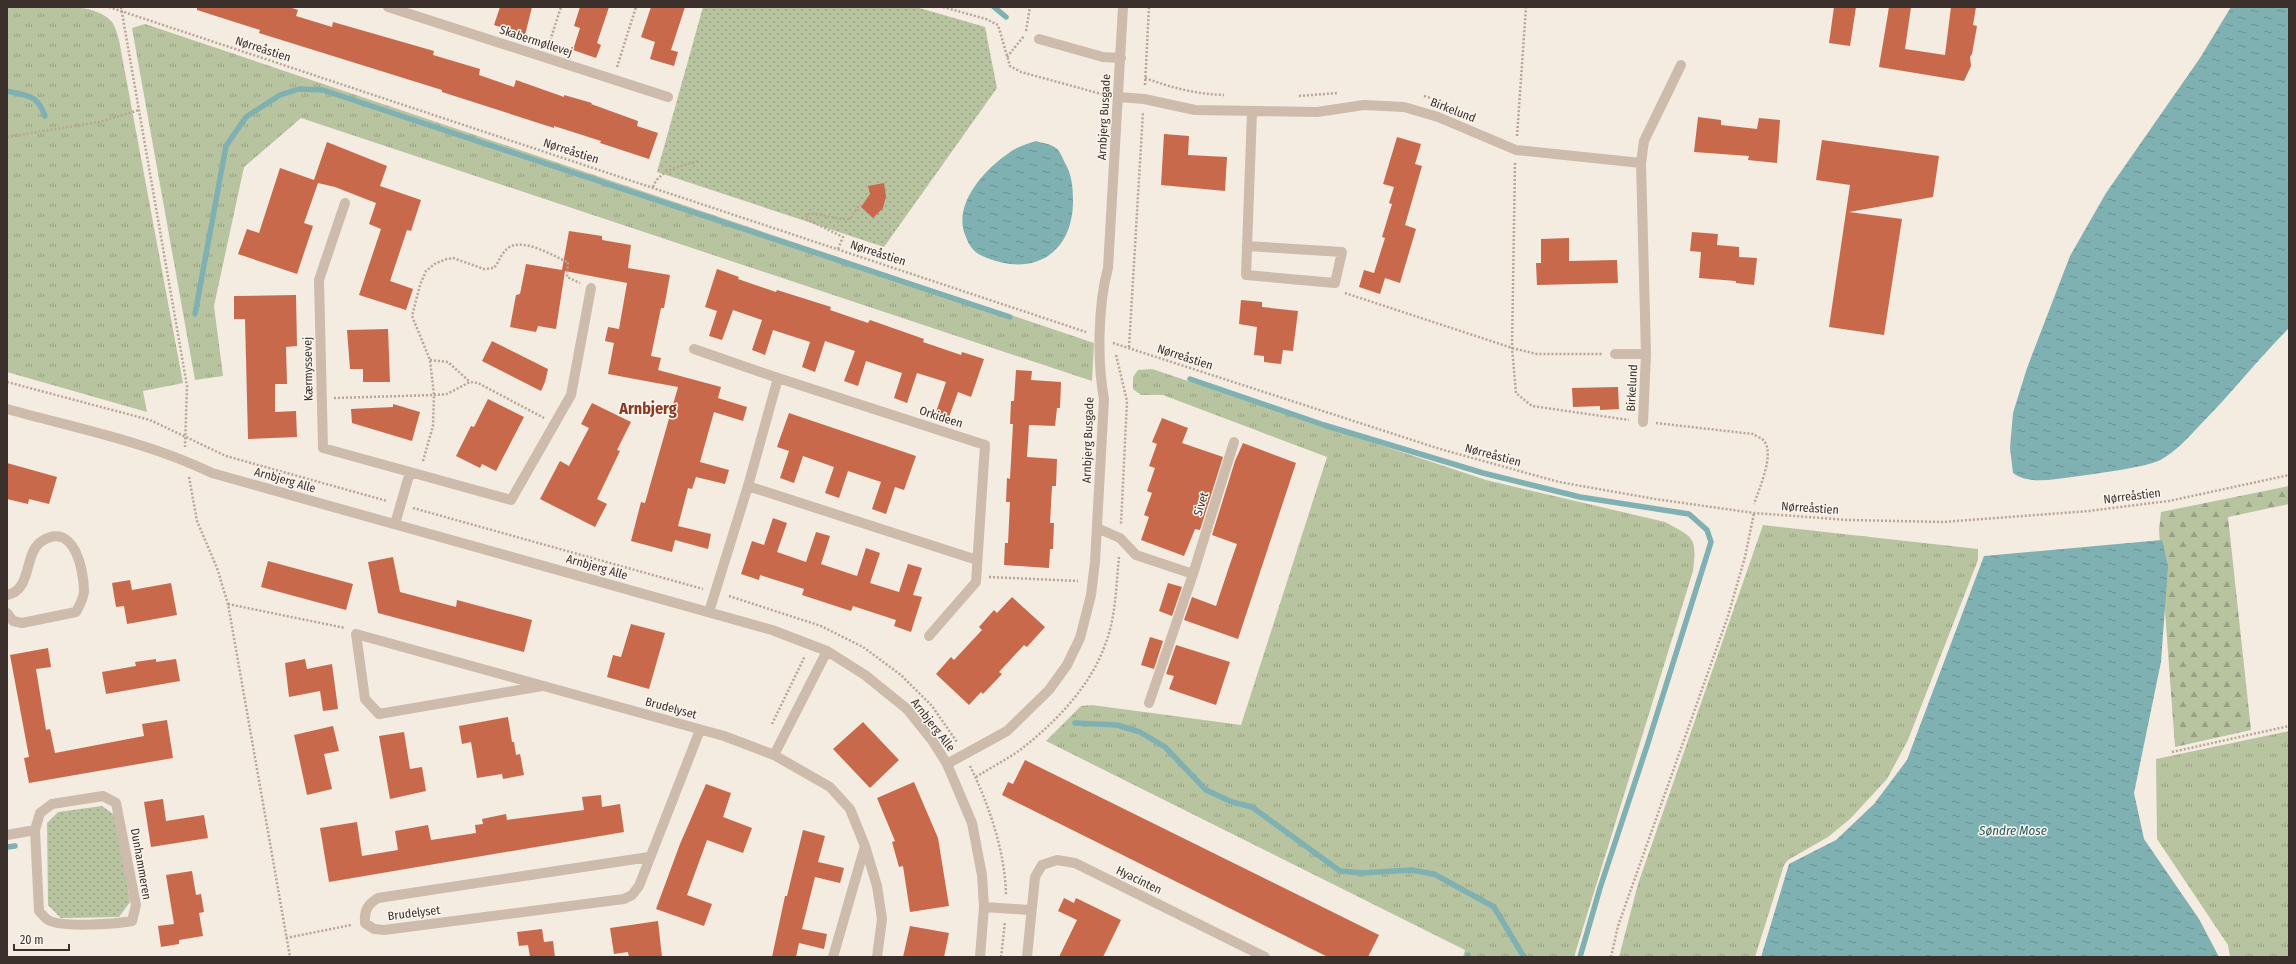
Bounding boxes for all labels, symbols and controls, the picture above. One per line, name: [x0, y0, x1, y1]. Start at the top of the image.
street label: Skabermøllevej: [498, 23, 574, 59]
street label: Nørreåstien: [233, 33, 293, 65]
street label: Arnbjerg Busgade: [1095, 73, 1113, 160]
street label: Birkelund: [1428, 95, 1478, 125]
street label: Nørreåstien: [541, 135, 601, 167]
street label: Nørreåstien: [848, 237, 908, 269]
street label: Kærmyssevej: [300, 337, 316, 401]
street label: Nørreåstien: [1155, 341, 1215, 373]
street label: Birkelund: [1624, 364, 1640, 412]
street label: Arnbjerg Busgade: [1079, 397, 1097, 483]
district label: Arnbjerg: [618, 399, 677, 418]
street label: Orkideen: [917, 403, 965, 431]
street label: Nørreåstien: [1463, 441, 1523, 469]
street label: Arnbjerg Alle: [253, 465, 317, 495]
street label: Nørreåstien: [2103, 486, 2161, 506]
street label: Sivet: [1191, 490, 1211, 518]
street label: Nørreåstien: [1781, 499, 1839, 517]
street label: Arnbjerg Alle: [565, 552, 629, 582]
street label: Brudelyset: [644, 694, 698, 722]
street label: Arnbjerg Alle: [908, 696, 958, 754]
water label: Søndre Mose: [1978, 823, 2047, 838]
street label: Dunhammeren: [128, 827, 154, 901]
street label: Hyacinten: [1114, 863, 1164, 897]
street label: Brudelyset: [387, 903, 441, 923]
scale bar: [14, 926, 69, 952]
text: 20 m: [20, 933, 44, 947]

